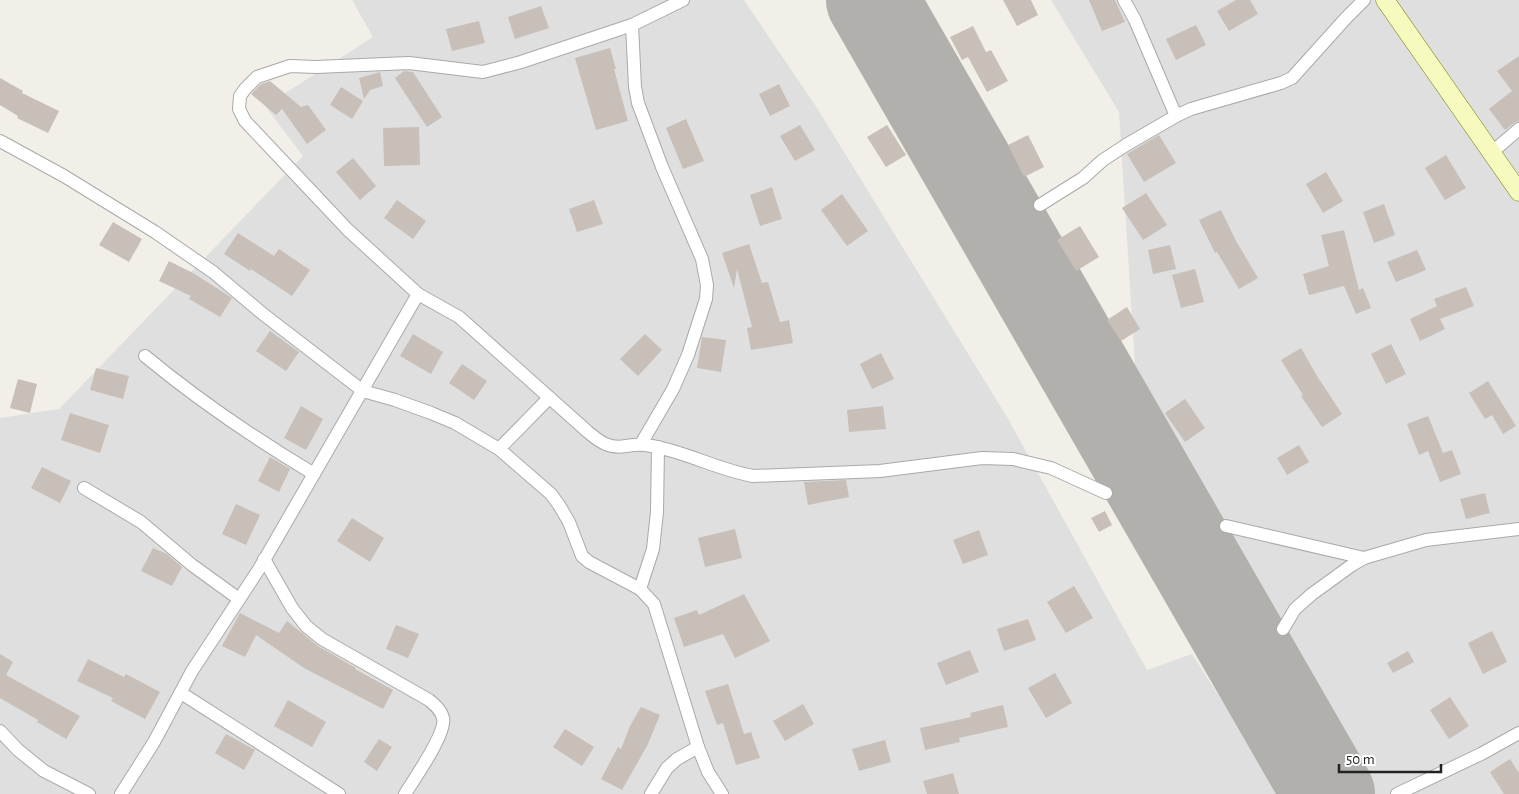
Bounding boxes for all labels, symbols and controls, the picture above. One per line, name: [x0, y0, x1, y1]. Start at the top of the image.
scale bar: [1339, 742, 1442, 774]
text: 50 m: [1346, 752, 1375, 767]

